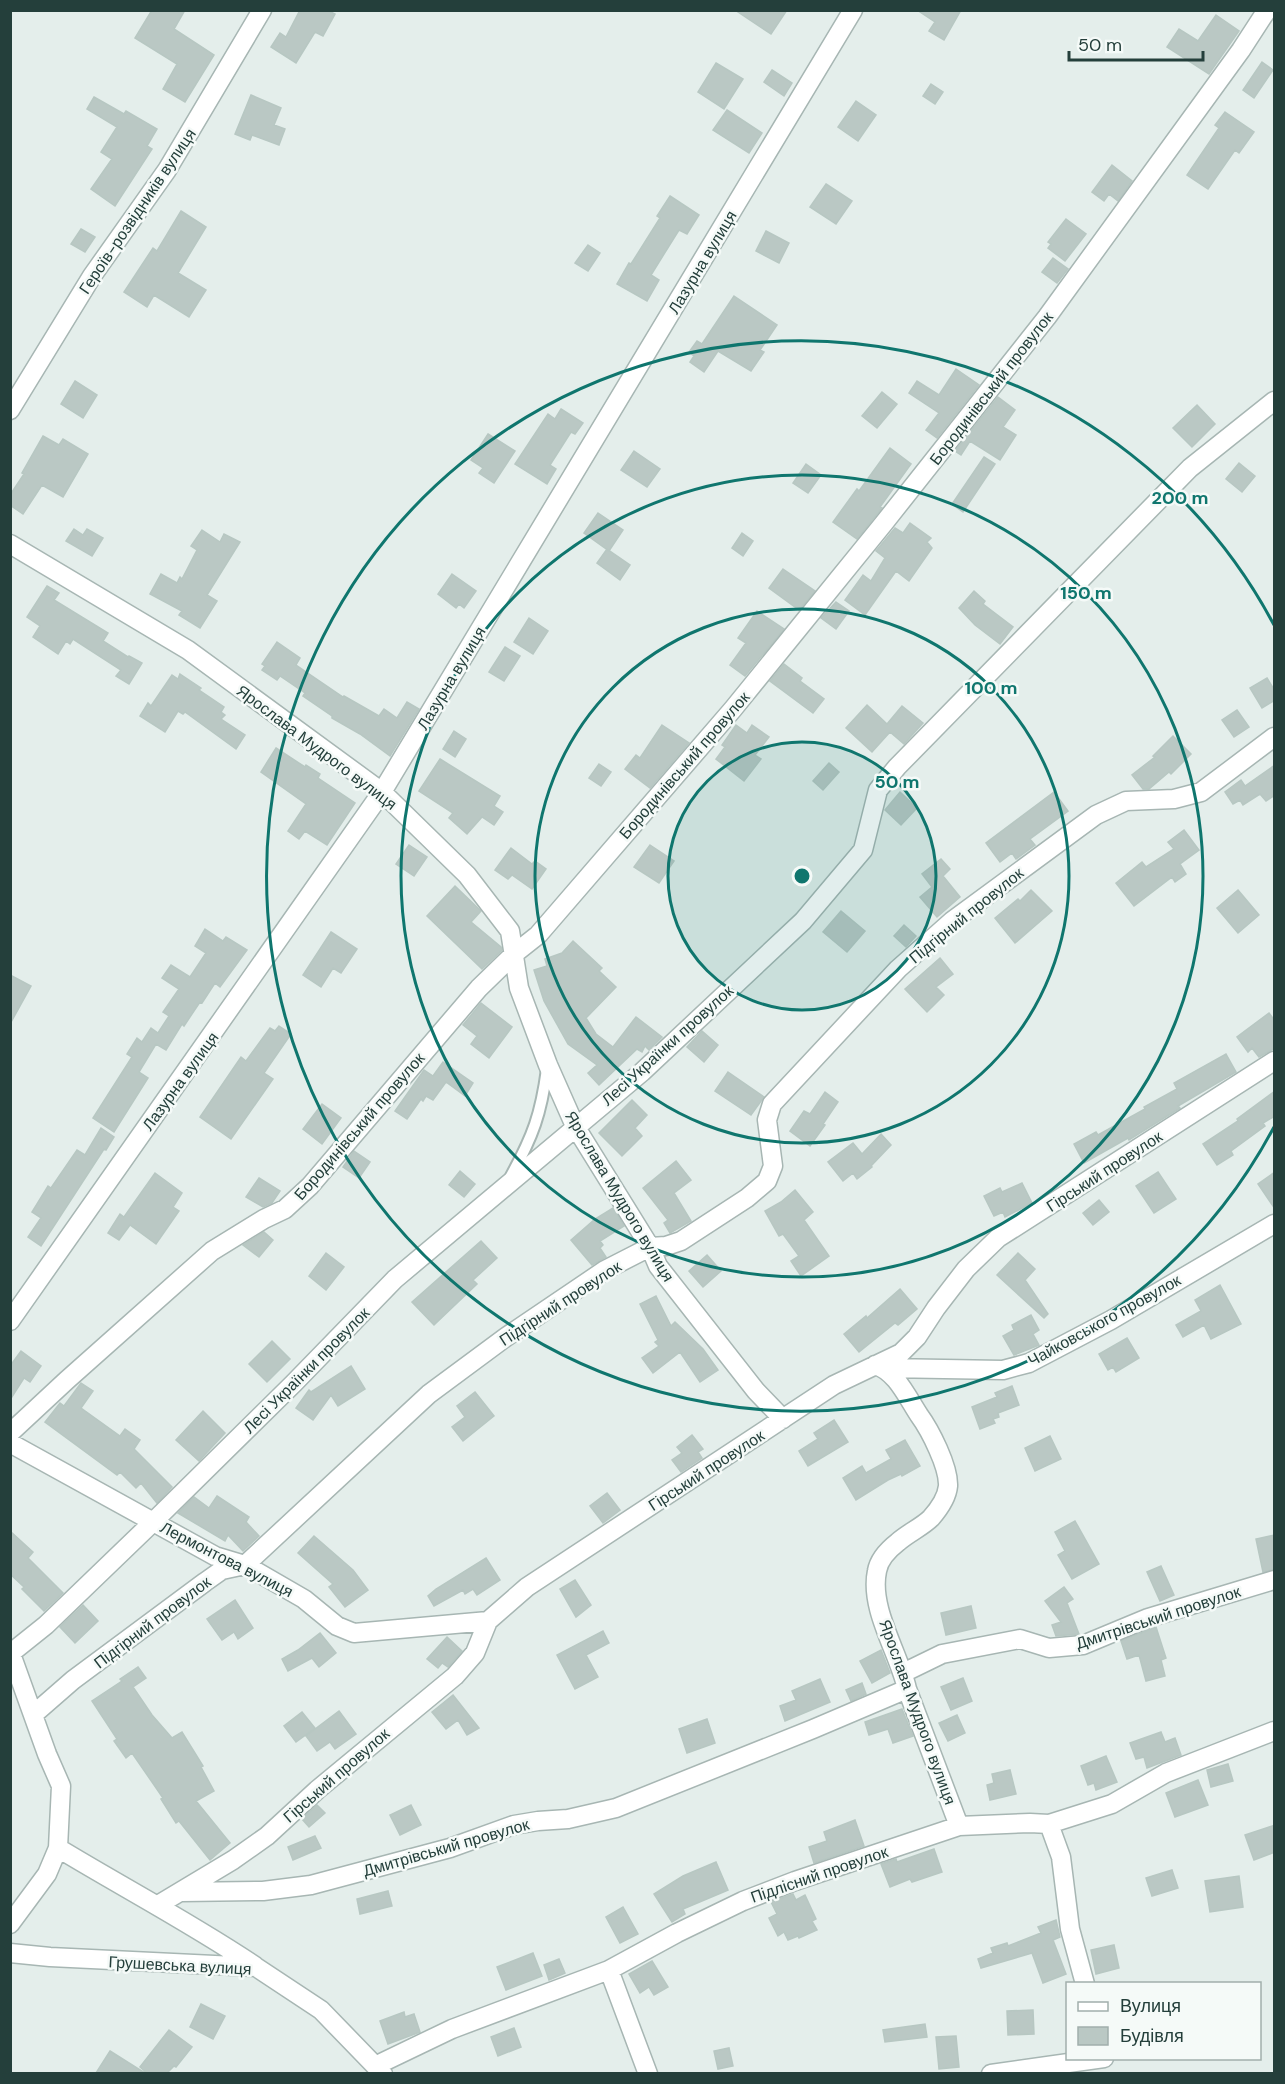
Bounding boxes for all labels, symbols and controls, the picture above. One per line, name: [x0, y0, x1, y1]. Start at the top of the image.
scale bar: [1069, 24, 1202, 62]
text: 50 m: [1078, 33, 1122, 57]
street label: Героїв-розвідників вулиця: [74, 124, 201, 298]
street label: Лазурна вулиця: [663, 207, 742, 318]
street label: Бородинівський провулок: [925, 307, 1058, 469]
text: 200 m: [1152, 486, 1208, 510]
text: 150 m: [1060, 581, 1112, 605]
street label: Лазурна вулиця: [412, 623, 491, 734]
text: 100 m: [964, 676, 1018, 700]
street label: Ярослава Мудрого вулиця: [232, 680, 401, 815]
street label: Бородинівський провулок: [614, 686, 755, 844]
text: 50 m: [874, 770, 920, 794]
street label: Підгірний провулок: [905, 862, 1029, 968]
centre of rings: [792, 866, 812, 886]
street label: Лесі Українки провулок: [597, 980, 738, 1110]
street label: Лазурна вулиця: [138, 1028, 223, 1135]
street label: Бородинівський провулок: [289, 1047, 430, 1205]
street label: Ярослава Мудрого вулиця: [560, 1107, 679, 1286]
street label: Гірський провулок: [1042, 1126, 1167, 1217]
street label: Підгірний провулок: [495, 1256, 626, 1351]
street label: Чайковського провулок: [1024, 1269, 1185, 1371]
street label: Лесі Українки провулок: [239, 1302, 375, 1438]
street label: Гірський провулок: [644, 1425, 769, 1516]
street label: Лермонтова вулиця: [157, 1517, 297, 1602]
street label: Підгірний провулок: [90, 1571, 216, 1673]
street label: Дмитрівський провулок: [1073, 1581, 1244, 1654]
street label: Ярослава Мудрого вулиця: [874, 1617, 961, 1808]
street label: Гірський провулок: [279, 1723, 395, 1827]
street label: Дмитрівський провулок: [361, 1813, 533, 1881]
street label: Підлісний провулок: [748, 1841, 892, 1908]
street label: Грушевська вулиця: [108, 1951, 252, 1980]
legend: [1066, 1982, 1261, 2060]
text: Вулиця: [1120, 1994, 1181, 2018]
text: Будівля: [1120, 2024, 1184, 2048]

